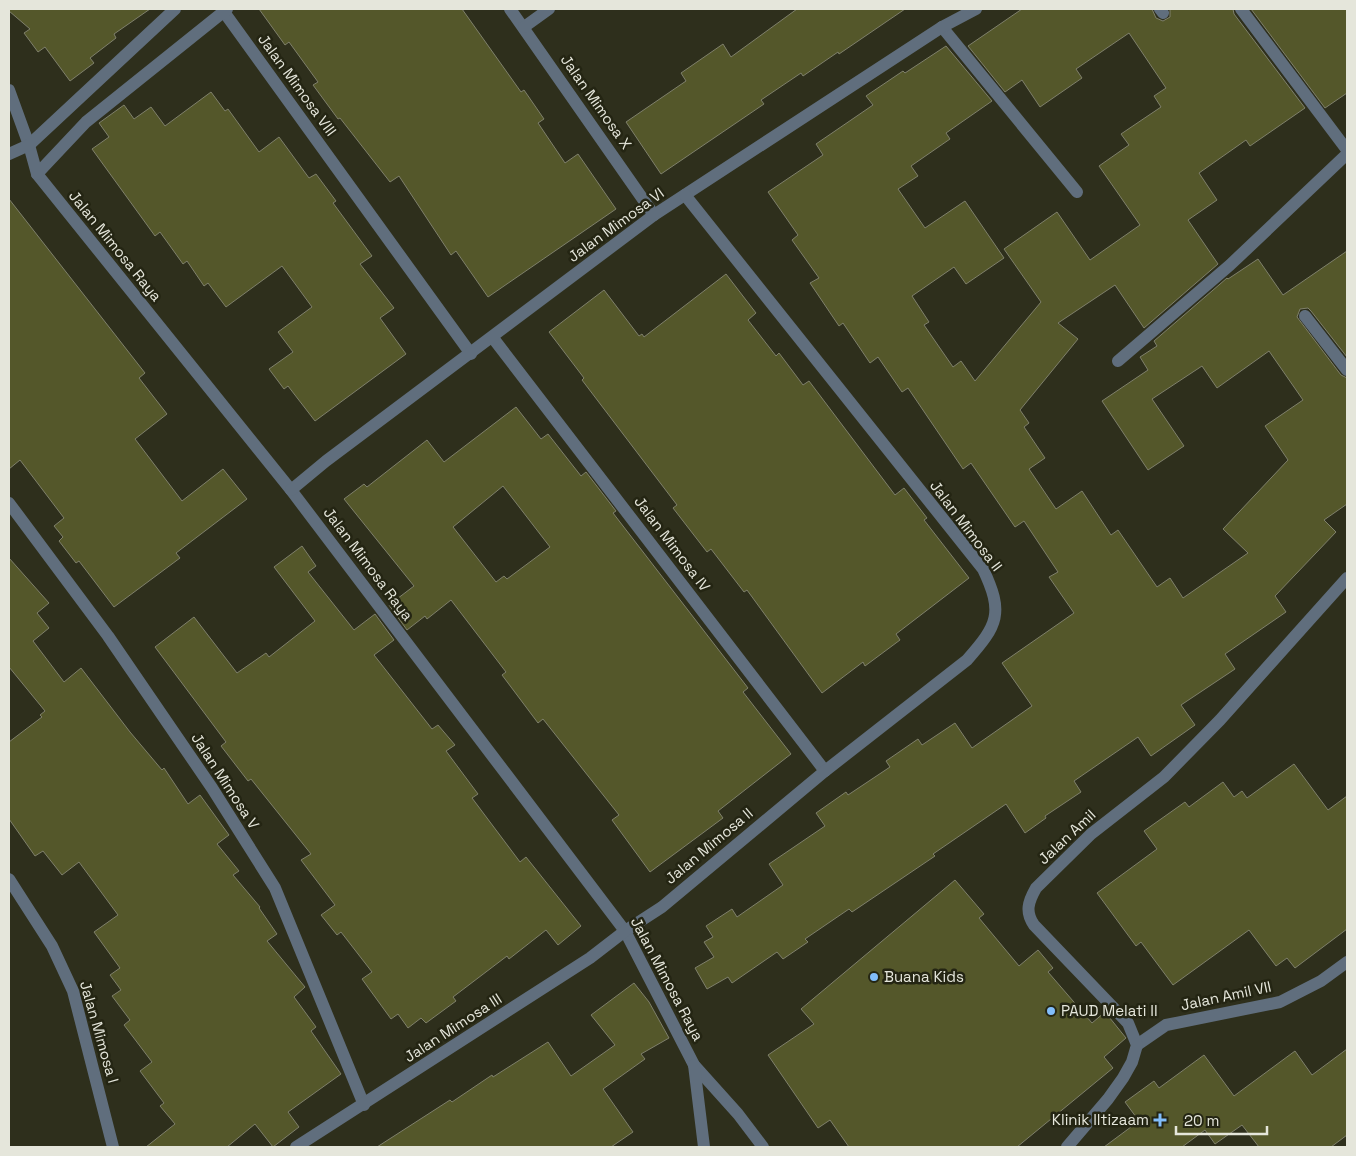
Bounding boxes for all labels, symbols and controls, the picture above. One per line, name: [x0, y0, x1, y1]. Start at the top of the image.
street label: Jalan Mimosa VIII: [254, 30, 341, 140]
street label: Jalan Mimosa X: [557, 51, 636, 153]
street label: Jalan Mimosa VI: [564, 183, 668, 266]
street label: Jalan Mimosa Raya: [65, 186, 166, 305]
street label: Jalan Mimosa II: [926, 476, 1007, 575]
street label: Jalan Mimosa IV: [630, 492, 714, 595]
street label: Jalan Mimosa Raya: [319, 503, 418, 625]
street label: Jalan Mimosa V: [187, 729, 264, 832]
street label: Jalan Mimosa II: [661, 803, 757, 888]
street label: Jalan Amil: [1034, 805, 1099, 868]
street label: Jalan Mimosa Raya: [627, 914, 708, 1044]
place label: Buana Kids: [884, 967, 964, 986]
marker: Buana Kids: [868, 971, 880, 983]
street label: Jalan Amil VII: [1179, 977, 1273, 1014]
street label: Jalan Mimosa I: [76, 979, 123, 1085]
street label: Jalan Mimosa III: [400, 989, 505, 1066]
place label: PAUD Melati II: [1061, 1001, 1158, 1020]
marker: PAUD Melati II: [1045, 1005, 1057, 1017]
scale bar: [1176, 1104, 1267, 1136]
place label: Klinik Iltizaam: [1052, 1110, 1149, 1129]
text: 20 m: [1184, 1111, 1219, 1130]
marker: Klinik Iltizaam: [1153, 1113, 1167, 1127]

